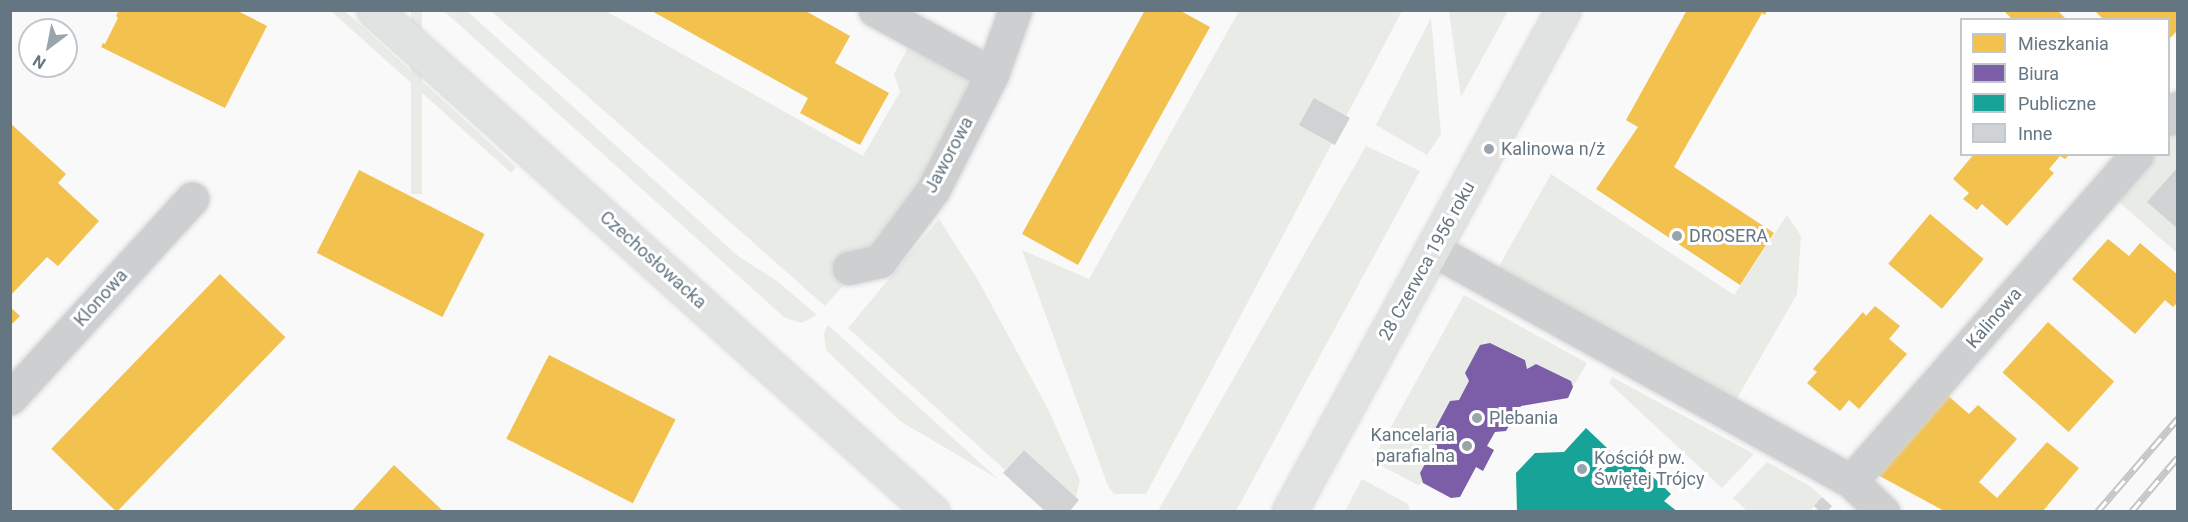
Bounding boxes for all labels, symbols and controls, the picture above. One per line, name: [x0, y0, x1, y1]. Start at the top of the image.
north arrow: [18, 18, 78, 78]
legend: [1960, 18, 2170, 156]
text: Mieszkania: [2018, 33, 2109, 54]
text: N: [29, 51, 49, 73]
text: Biura: [2018, 63, 2059, 84]
text: Publiczne: [2018, 93, 2096, 114]
street label: Jaworowa: [920, 113, 978, 197]
text: Inne: [2018, 123, 2052, 144]
place label: Kalinowa n/ż: [1501, 138, 1605, 160]
marker: Kalinowa n/ż: [1482, 142, 1496, 156]
street label: 28 Czerwca 1956 roku: [1374, 178, 1480, 344]
street label: Czechosłowacka: [595, 207, 711, 313]
place label: DROSERA: [1689, 225, 1768, 247]
marker: DROSERA: [1670, 229, 1684, 243]
street label: Klonowa: [70, 265, 132, 331]
street label: Kalinowa: [1962, 283, 2026, 353]
place label: Plebania: [1489, 407, 1558, 429]
marker: Plebania: [1470, 411, 1484, 425]
place label: Kancelaria parafialna: [1371, 425, 1455, 468]
marker: Kancelaria parafialna: [1460, 439, 1474, 453]
place label: Kościół pw. Świętej Trójcy: [1594, 448, 1705, 490]
marker: Kościół pw. Świętej Trójcy: [1575, 462, 1589, 476]

